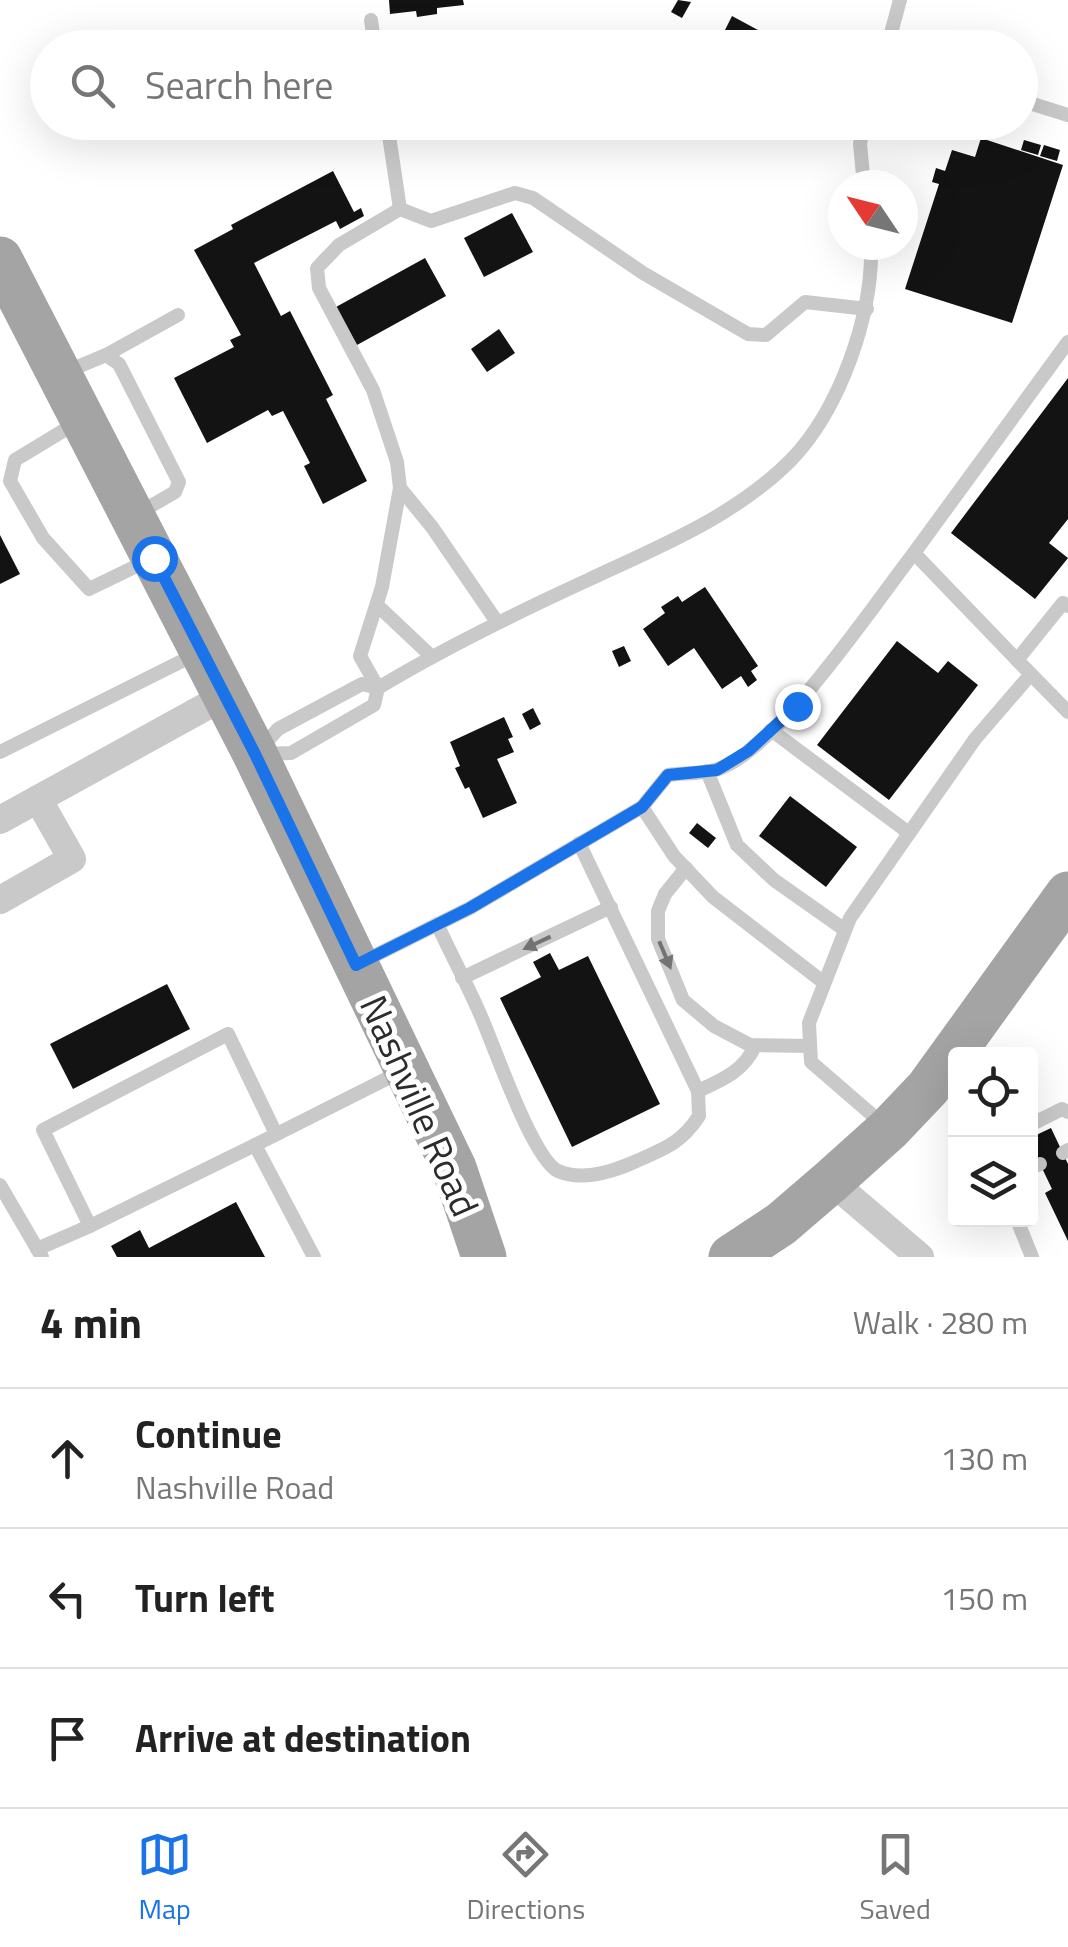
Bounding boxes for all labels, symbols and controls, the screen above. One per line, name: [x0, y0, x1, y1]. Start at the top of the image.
search box: [30, 30, 1038, 140]
text: Search here: [145, 56, 333, 114]
icon: search: [65, 58, 120, 113]
north arrow: [828, 170, 918, 260]
route start: [132, 536, 178, 582]
route end: [775, 684, 821, 730]
one-way arrow: [522, 934, 551, 951]
one-way arrow: [657, 940, 673, 970]
street label: Nashville Road: [345, 986, 495, 1225]
map controls: [948, 1047, 1038, 1227]
button: locate: [948, 1047, 1038, 1137]
button: layers: [948, 1137, 1038, 1227]
text: 4 min: [40, 1290, 142, 1354]
text: Walk · 280 m: [853, 1298, 1028, 1346]
text: Continue: [135, 1405, 282, 1463]
icon: ahead: [40, 1431, 95, 1486]
text: 130 m: [940, 1434, 1028, 1482]
text: Nashville Road: [135, 1463, 334, 1511]
text: Turn left: [135, 1569, 275, 1627]
icon: left: [40, 1571, 95, 1626]
text: 150 m: [940, 1574, 1028, 1622]
text: Arrive at destination: [135, 1709, 471, 1767]
icon: arrive: [40, 1711, 95, 1766]
tab: Map: [137, 1827, 192, 1930]
tab: Directions: [466, 1827, 585, 1930]
tab: Saved: [860, 1827, 931, 1930]

